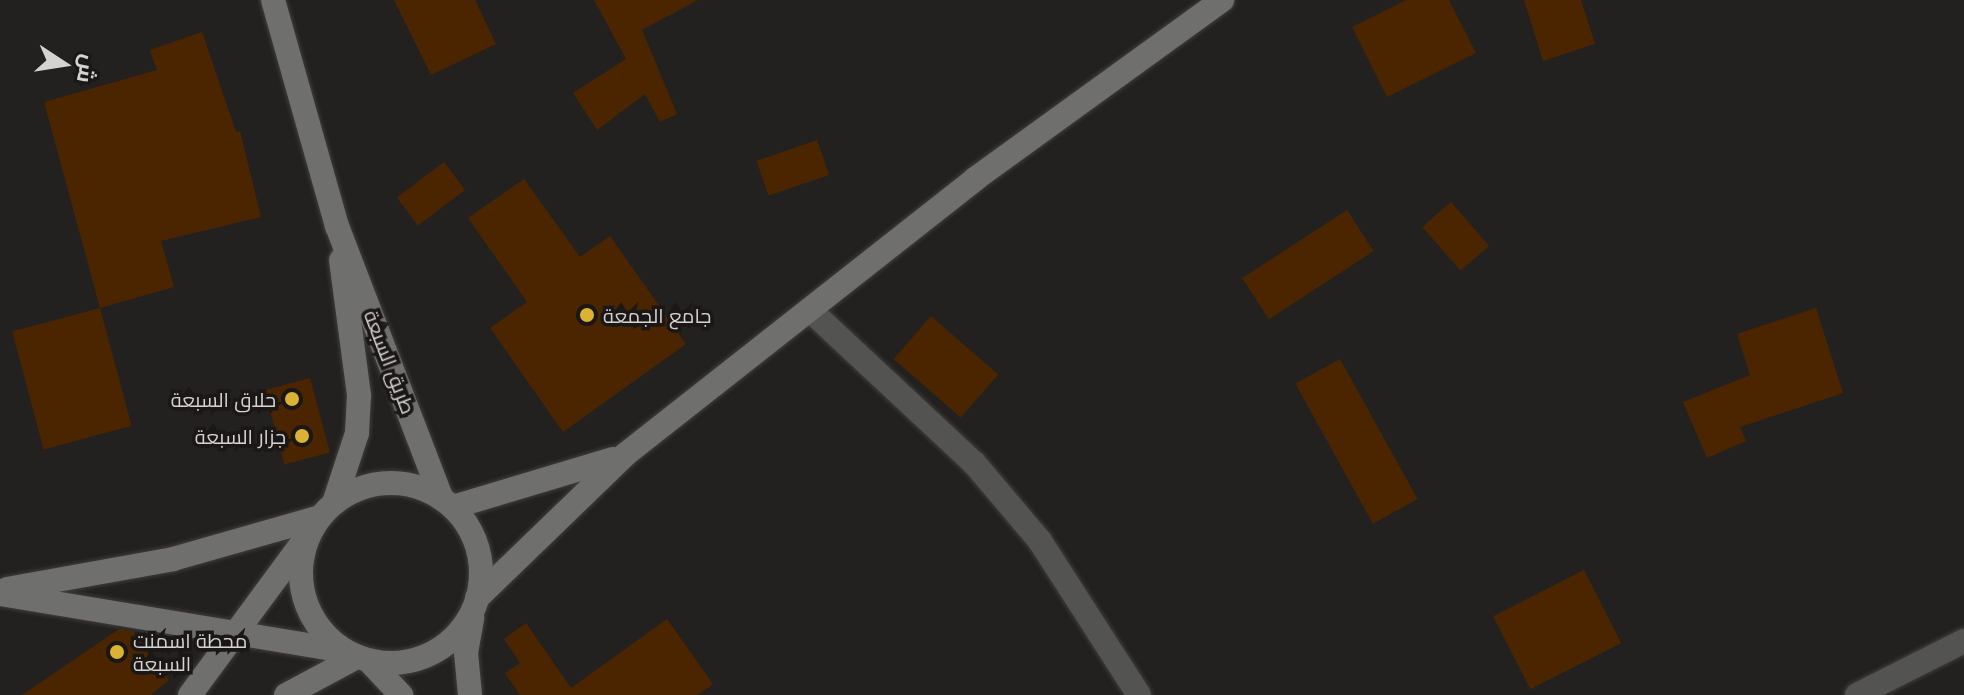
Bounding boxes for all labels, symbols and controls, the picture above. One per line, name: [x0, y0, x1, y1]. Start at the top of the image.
north arrow: [24, 24, 104, 104]
text: ش: [71, 52, 104, 86]
place label: جامع الجمعة: [603, 303, 711, 327]
marker: جامع الجمعة: [578, 306, 596, 324]
street label: طريق السبعة: [359, 307, 421, 417]
place label: حلاق السبعة: [171, 387, 276, 411]
marker: حلاق السبعة: [283, 390, 301, 408]
place label: جزار السبعة: [195, 424, 286, 448]
marker: جزار السبعة: [293, 427, 311, 445]
place label: محطة اسمنت السبعة: [133, 628, 247, 675]
marker: محطة اسمنت السبعة: [108, 643, 126, 661]

